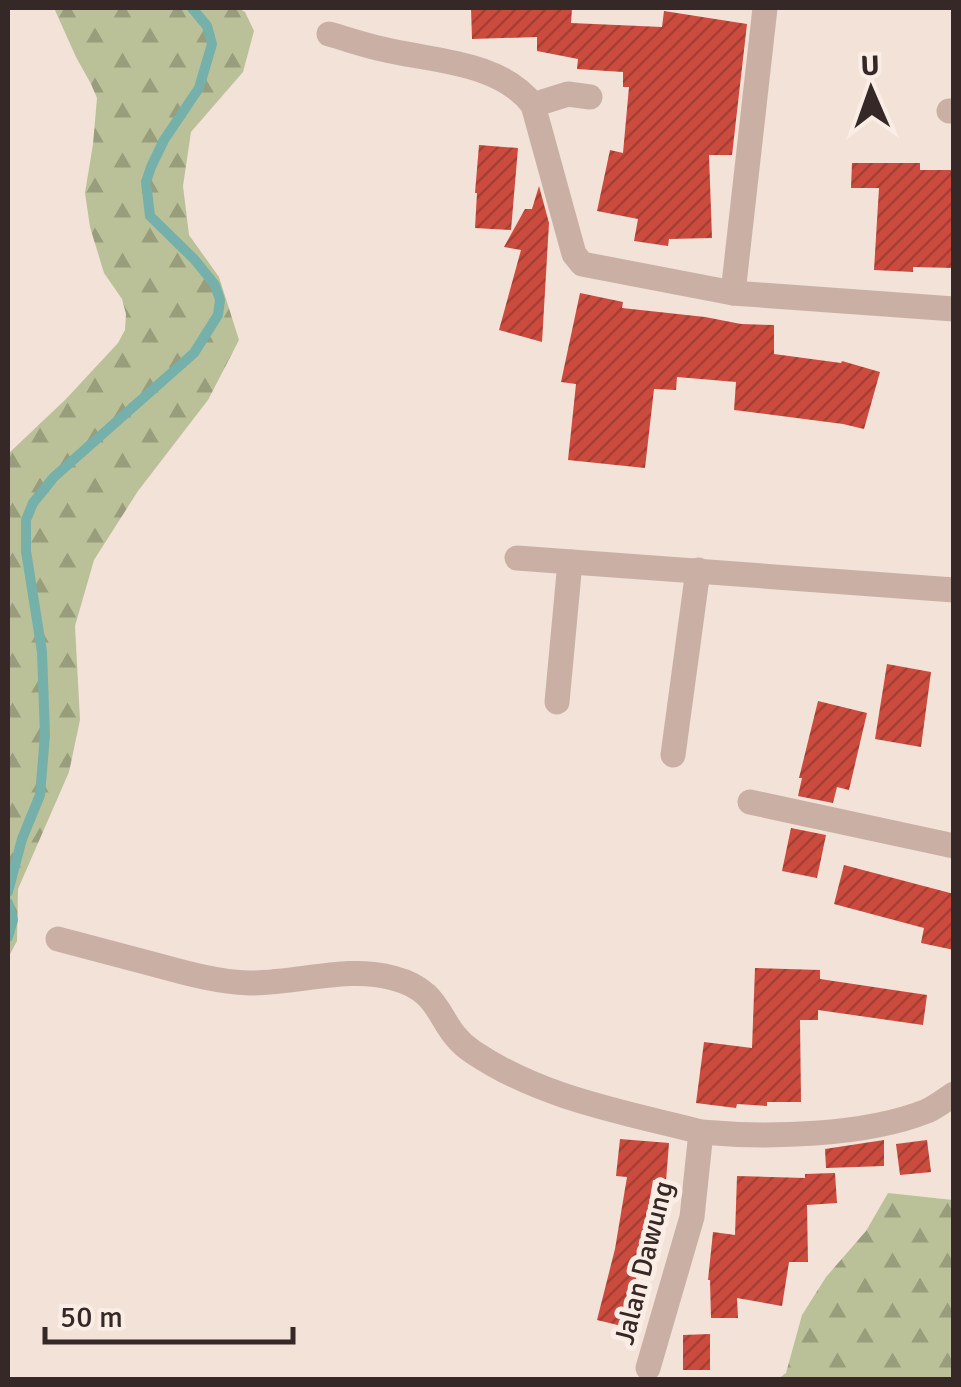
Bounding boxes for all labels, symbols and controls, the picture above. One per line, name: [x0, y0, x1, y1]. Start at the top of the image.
north arrow: [821, 40, 921, 140]
text: U: [860, 49, 880, 83]
street label: Jalan Dawung: [607, 1178, 681, 1348]
scale bar: [45, 1282, 292, 1344]
text: 50 m: [60, 1299, 123, 1336]

